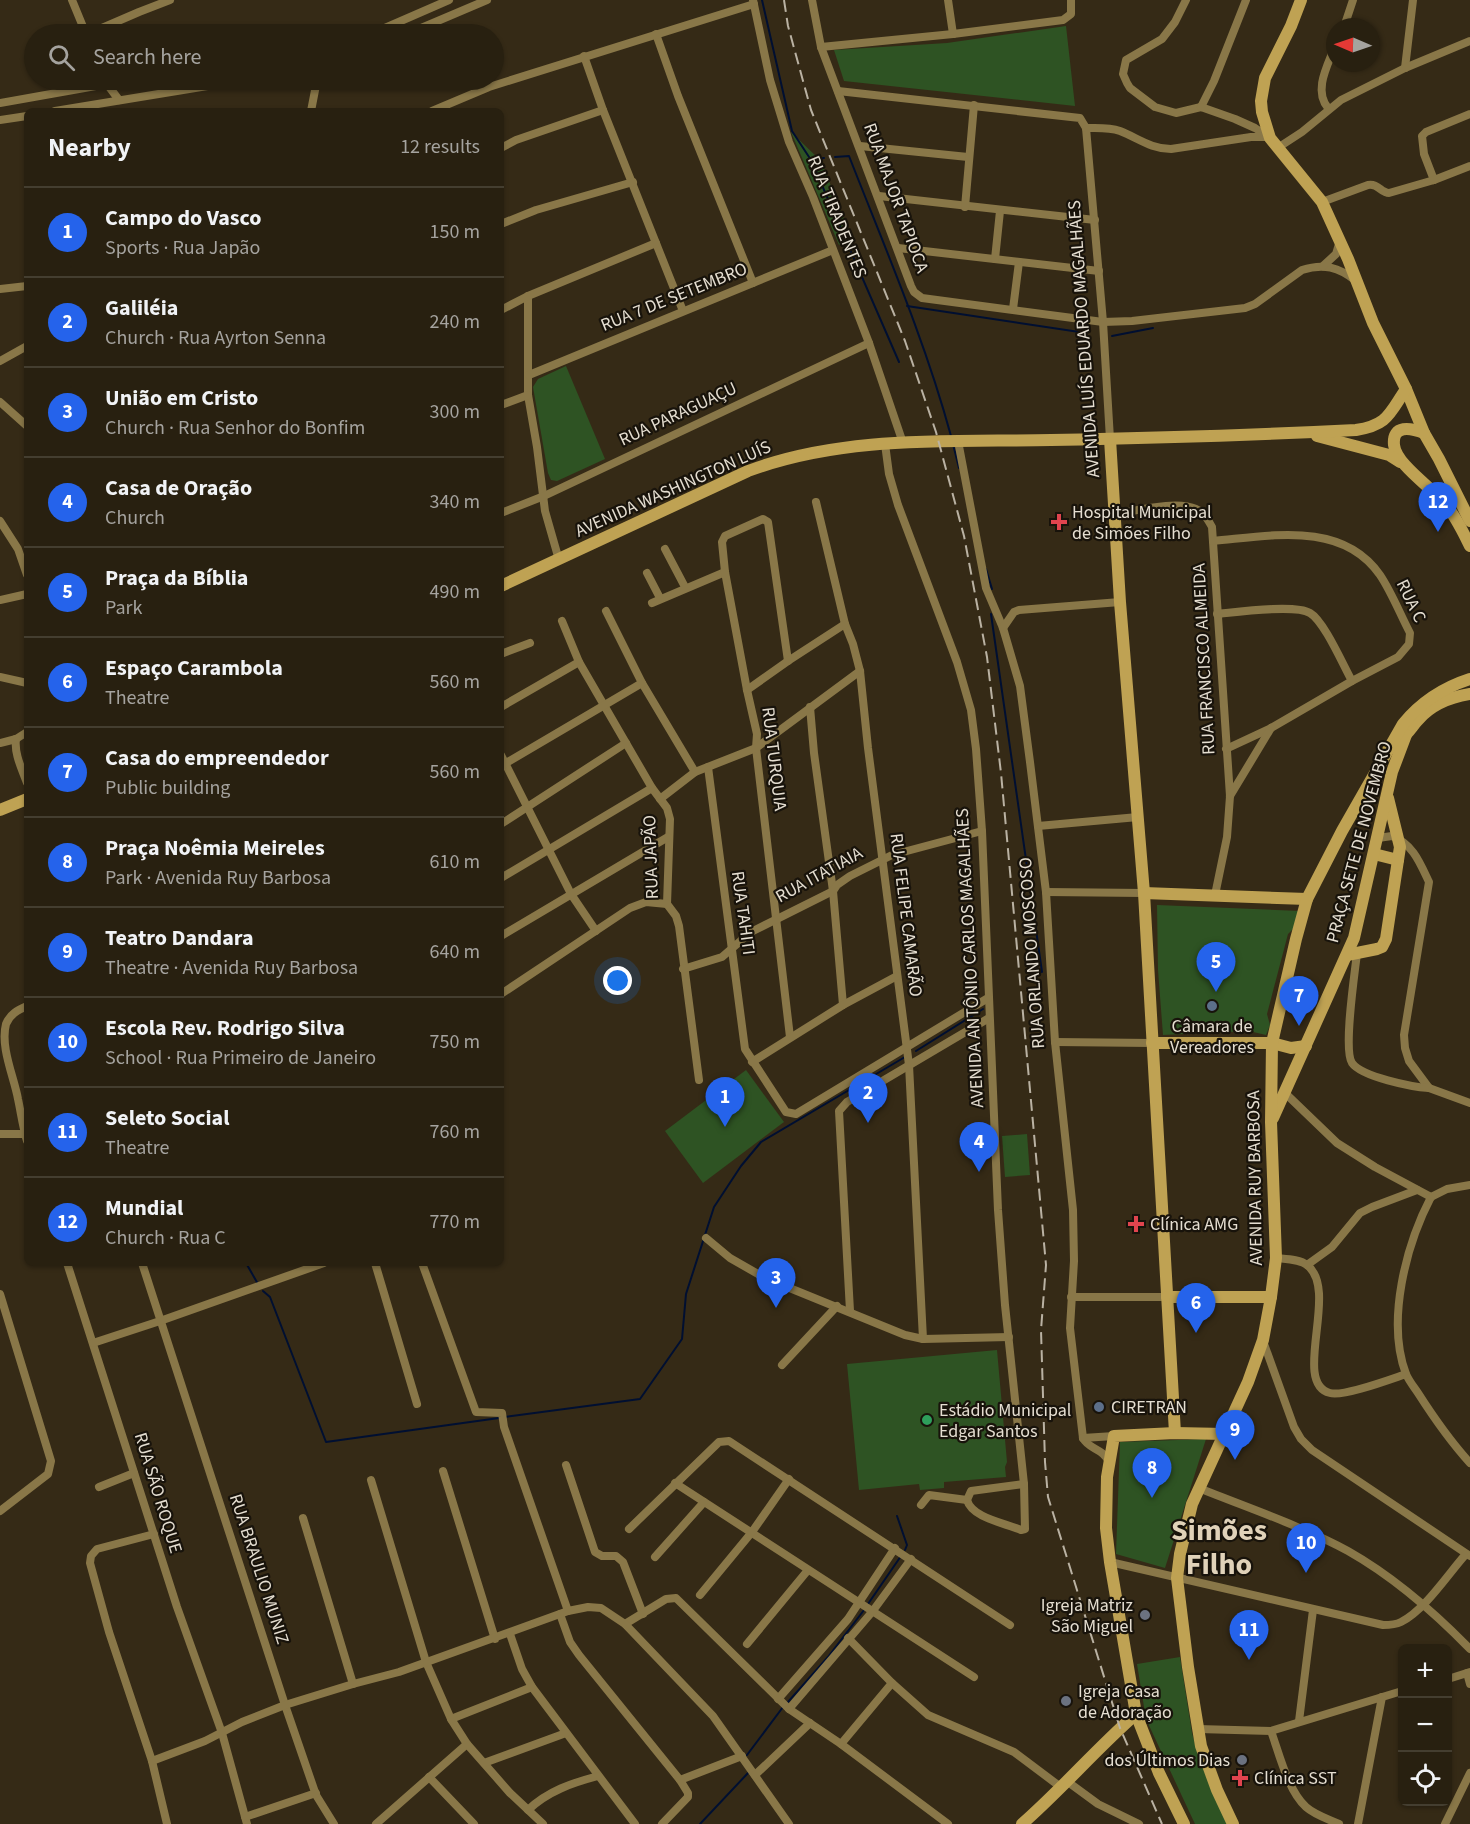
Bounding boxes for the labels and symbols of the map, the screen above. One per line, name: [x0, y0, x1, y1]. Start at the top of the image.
north arrow: [1326, 18, 1380, 72]
street label: RUA MAJOR TAPIOCA: [857, 120, 935, 277]
street label: RUA TIRADENTES: [801, 152, 873, 282]
street label: AVENIDA LUÍS EDUARDO MAGALHÃES: [1062, 199, 1106, 479]
street label: RUA 7 DE SETEMBRO: [597, 256, 751, 338]
street label: RUA PARAGUAÇU: [615, 376, 741, 452]
street label: AVENIDA WASHINGTON LUÍS: [571, 434, 775, 544]
pin: 12: [1418, 482, 1458, 532]
place label: Hospital Municipal de Simões Filho: [1072, 500, 1212, 546]
marker: Hospital Municipal de Simões Filho: [1050, 513, 1068, 531]
street label: RUA FRANCISCO ALMEIDA: [1186, 562, 1222, 755]
street label: RUA C: [1390, 575, 1432, 627]
street label: RUA TURQUIA: [755, 706, 793, 813]
street label: PRAÇA SETE DE NOVEMBRO: [1320, 738, 1398, 946]
street label: AVENIDA ANTÔNIO CARLOS MAGALHÃES: [950, 808, 990, 1108]
street label: RUA JAPÃO: [637, 814, 665, 900]
street label: RUA FELIPE CAMARÃO: [884, 832, 928, 998]
street label: RUA ITATIAIA: [771, 841, 867, 909]
street label: RUA ORLANDO MOSCOSO: [1013, 856, 1051, 1050]
street label: RUA TAHITI: [725, 869, 761, 957]
pin: 5: [1196, 942, 1236, 992]
your location: [603, 966, 632, 995]
pin: 7: [1280, 976, 1318, 1026]
marker: Câmara de Vereadores: [1205, 999, 1219, 1013]
place label: Câmara de Vereadores: [1170, 1014, 1254, 1060]
pin: 2: [848, 1074, 888, 1123]
pin: 1: [706, 1078, 744, 1127]
street label: AVENIDA RUY BARBOSA: [1241, 1090, 1269, 1266]
pin: 4: [960, 1122, 998, 1172]
place label: Clínica AMG: [1150, 1212, 1238, 1237]
marker: Clínica AMG: [1127, 1215, 1145, 1233]
pin: 3: [756, 1258, 796, 1308]
pin: 6: [1176, 1284, 1216, 1333]
place label: CIRETRAN: [1111, 1395, 1187, 1420]
place label: Estádio Municipal Edgar Santos: [939, 1398, 1071, 1444]
marker: CIRETRAN: [1092, 1400, 1106, 1414]
pin: 9: [1216, 1410, 1254, 1460]
marker: Estádio Municipal Edgar Santos: [920, 1413, 934, 1427]
street label: RUA SÃO ROQUE: [128, 1430, 188, 1556]
pin: 8: [1132, 1448, 1172, 1498]
street label: RUA BRAULIO MUNIZ: [223, 1491, 295, 1647]
district label: Simões Filho: [1171, 1509, 1267, 1586]
pin: 10: [1286, 1524, 1326, 1573]
place label: Igreja Matriz São Miguel: [1041, 1593, 1133, 1639]
marker: Igreja Matriz São Miguel: [1138, 1608, 1152, 1622]
pin: 11: [1230, 1610, 1268, 1660]
place label: Igreja Casa de Adoração: [1078, 1679, 1172, 1725]
marker: Igreja Casa de Adoração: [1059, 1694, 1073, 1708]
place label: dos Últimos Dias: [1105, 1748, 1230, 1773]
marker: dos Últimos Dias: [1235, 1753, 1249, 1767]
place label: Clínica SST: [1254, 1766, 1337, 1791]
marker: Clínica SST: [1231, 1769, 1249, 1787]

